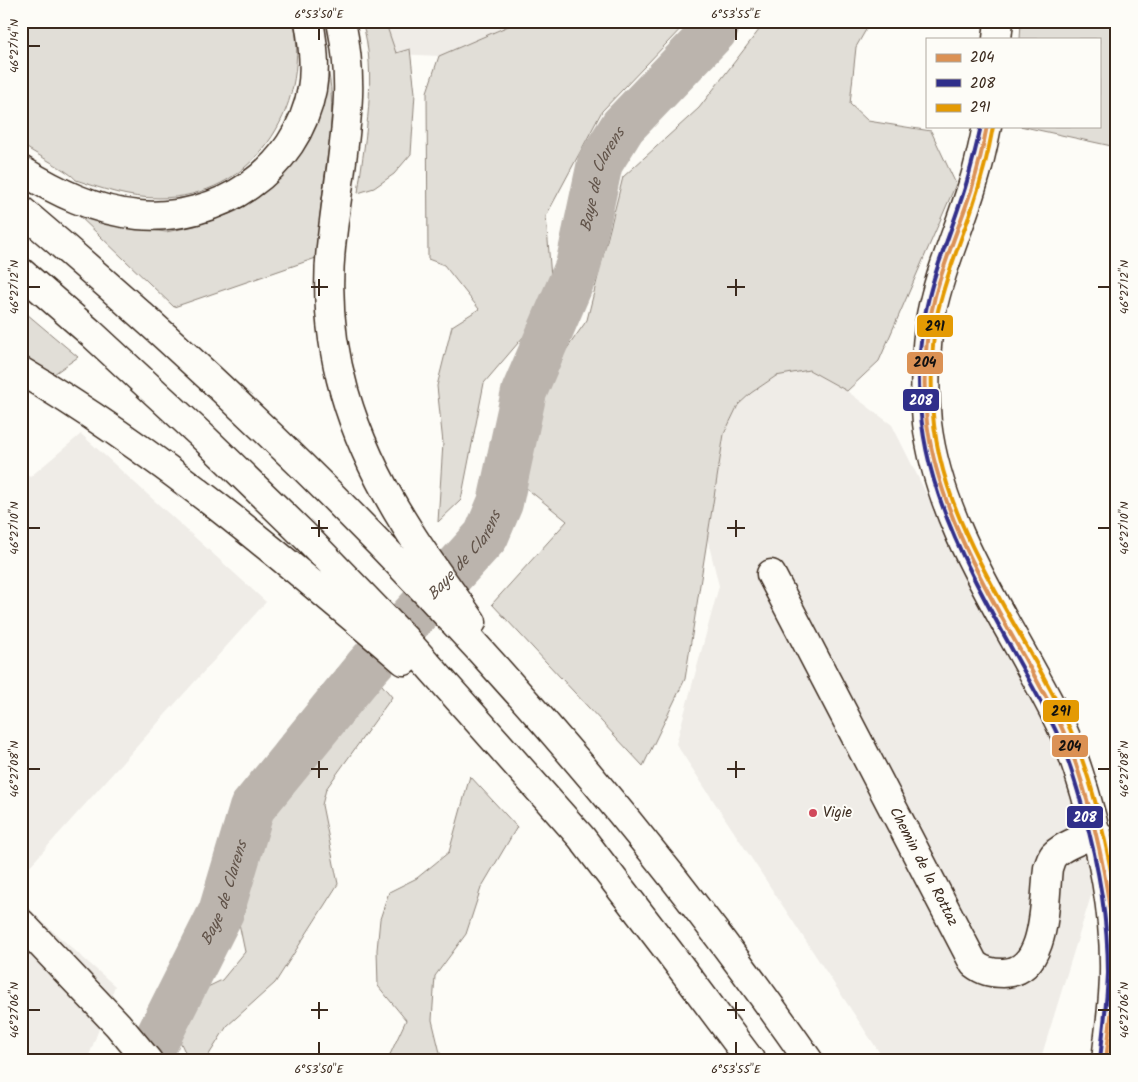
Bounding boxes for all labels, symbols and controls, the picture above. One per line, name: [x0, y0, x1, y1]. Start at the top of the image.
text: 6°53'50"E: [294, 5, 345, 24]
text: 6°53'55"E: [711, 5, 762, 24]
text: 46°27'14"N: [5, 19, 24, 73]
legend: [926, 38, 1100, 128]
text: 204: [970, 46, 994, 70]
text: 208: [970, 72, 996, 96]
text: 291: [970, 96, 991, 120]
water label: Baye de Clarens: [573, 121, 633, 234]
text: 46°27'12"N: [5, 260, 24, 314]
text: 46°27'12"N: [1115, 260, 1134, 314]
line badge: 291: [916, 314, 954, 338]
text: 291: [925, 316, 946, 338]
line badge: 204: [906, 351, 944, 375]
text: 204: [914, 352, 937, 374]
line badge: 208: [902, 388, 940, 412]
text: 208: [909, 390, 934, 412]
text: 46°27'10"N: [5, 501, 24, 555]
text: 46°27'10"N: [1115, 501, 1134, 555]
water label: Baye de Clarens: [421, 505, 509, 606]
line badge: 291: [1042, 699, 1080, 723]
text: 291: [1051, 701, 1072, 723]
line badge: 204: [1051, 734, 1089, 758]
text: 204: [1059, 736, 1082, 758]
text: 46°27'08"N: [5, 741, 24, 797]
text: 46°27'08"N: [1115, 741, 1134, 797]
place label: Vigie: [823, 801, 852, 825]
street label: Chemin de la Rottaz: [882, 803, 964, 931]
line badge: 208: [1066, 805, 1104, 829]
marker: Vigie: [807, 807, 819, 819]
text: 208: [1073, 807, 1098, 829]
water label: Baye de Clarens: [194, 836, 255, 949]
text: 46°27'06"N: [5, 982, 24, 1038]
text: 46°27'06"N: [1115, 982, 1134, 1038]
text: 6°53'50"E: [294, 1060, 345, 1079]
text: 6°53'55"E: [711, 1060, 762, 1079]

